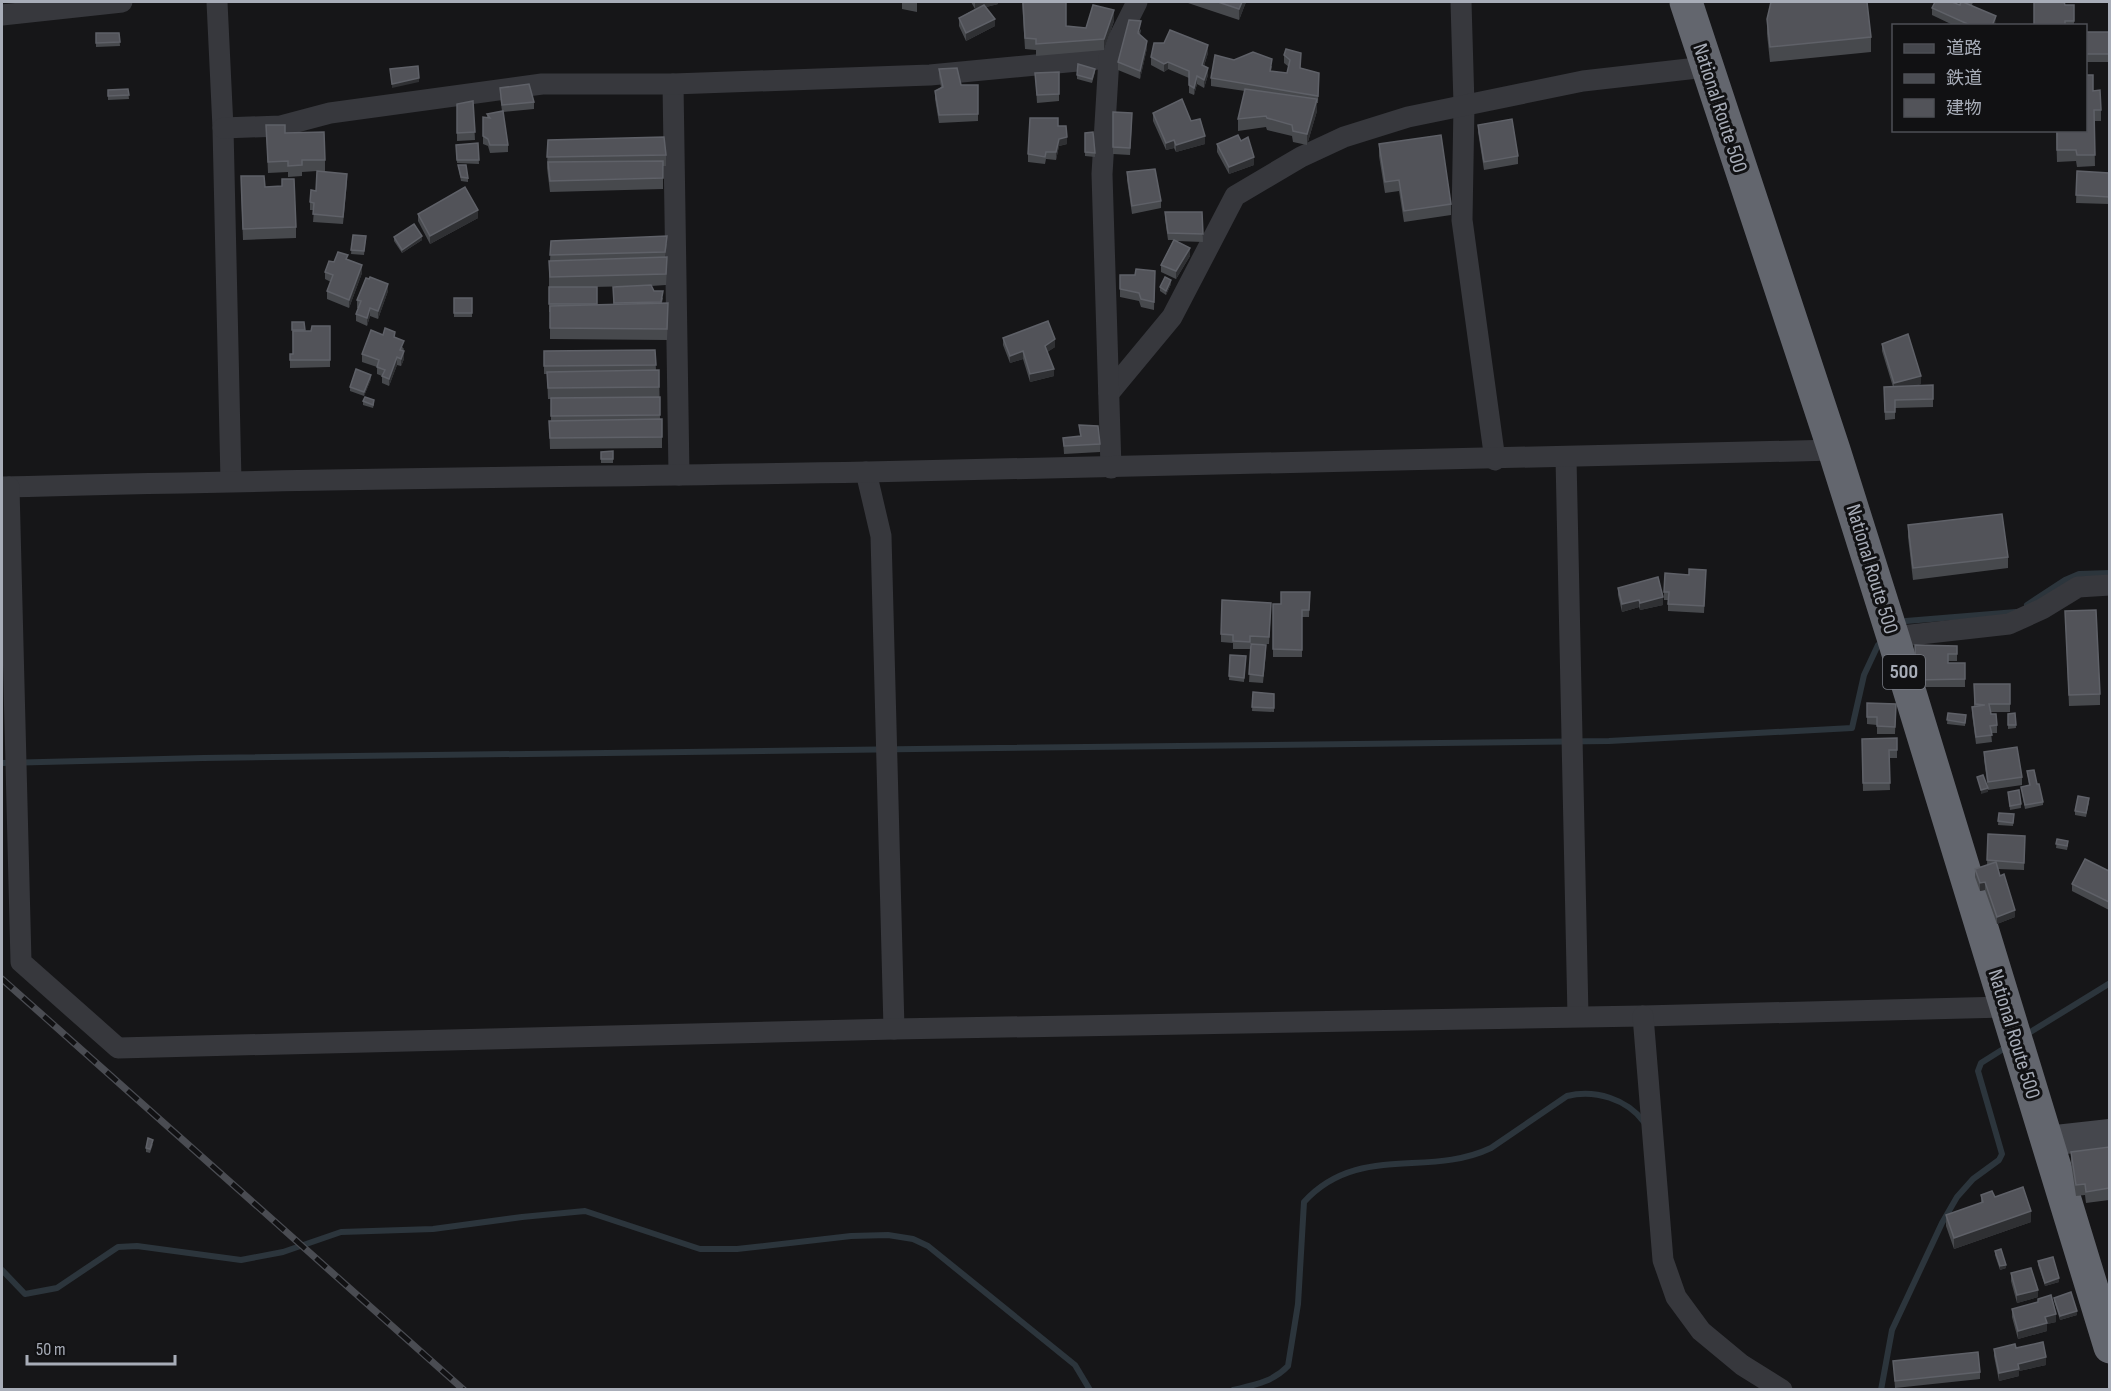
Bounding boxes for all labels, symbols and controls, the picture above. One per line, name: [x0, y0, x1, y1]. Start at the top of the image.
legend: [1892, 24, 2087, 132]
text: 道路: [1946, 38, 1982, 59]
street label: National Route 500: [1687, 40, 1753, 176]
text: 鉄道: [1946, 68, 1982, 89]
text: 建物: [1946, 98, 1982, 119]
street label: National Route 500: [1840, 501, 1904, 637]
road number: 500: [1883, 655, 1925, 689]
street label: National Route 500: [1982, 966, 2046, 1102]
scale bar: [27, 1328, 176, 1366]
text: 50 m: [36, 1339, 66, 1360]

